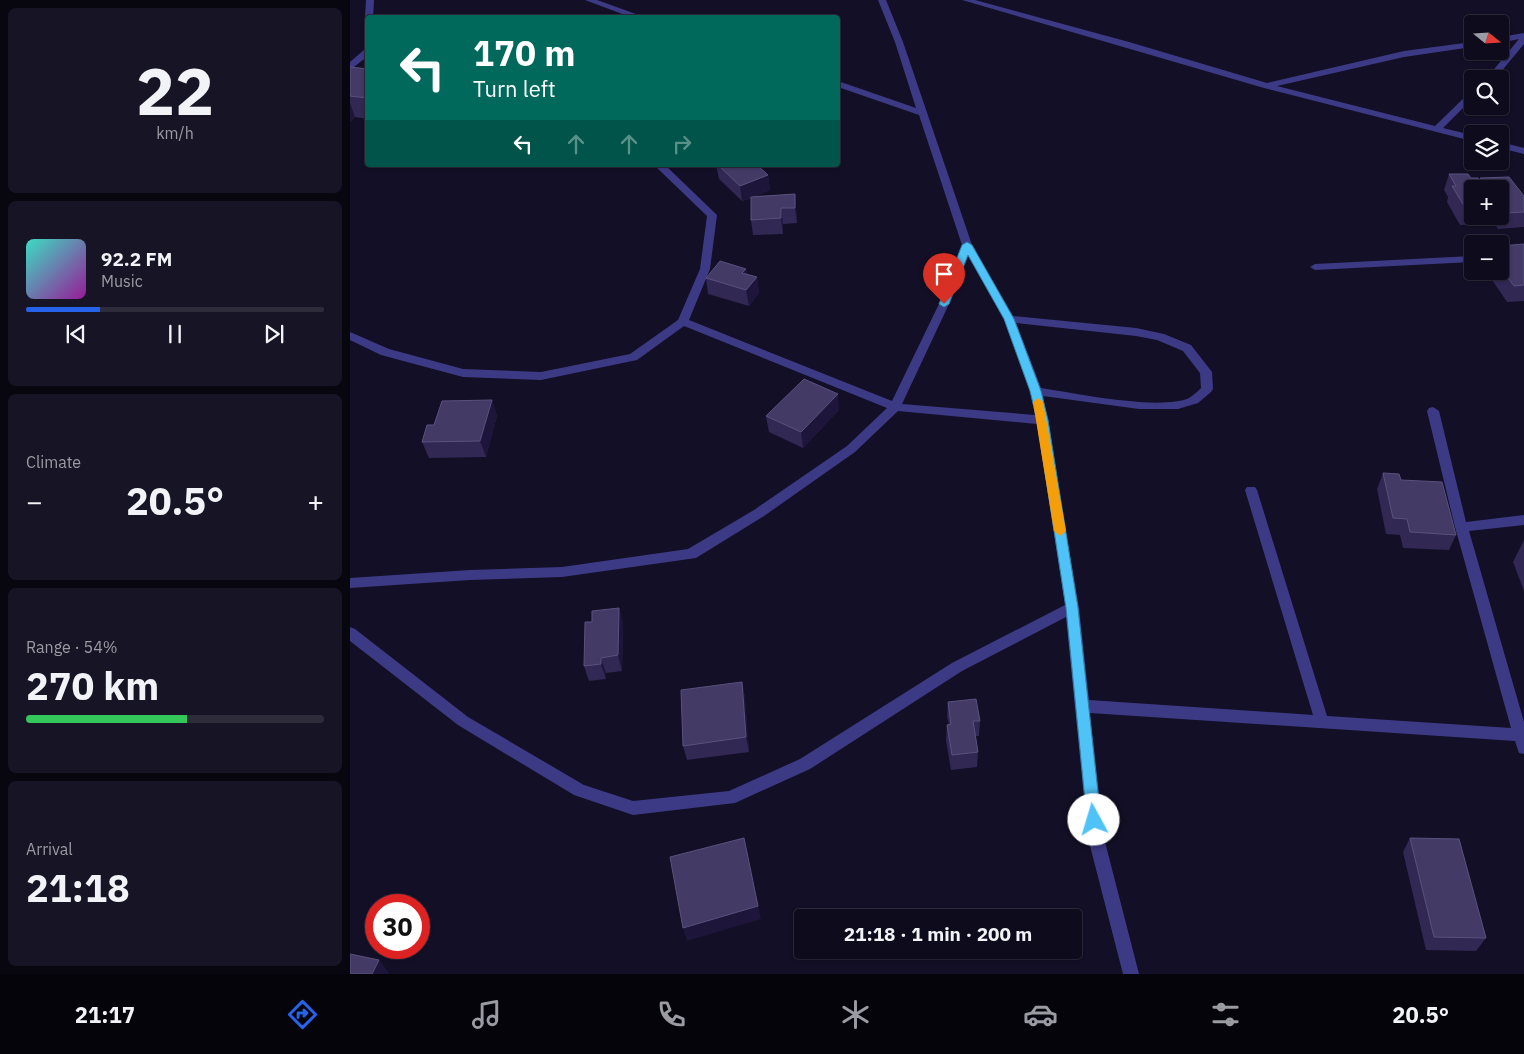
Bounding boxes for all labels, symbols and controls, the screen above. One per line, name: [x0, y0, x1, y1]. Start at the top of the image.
north arrow: [1464, 15, 1509, 60]
map controls: [1464, 15, 1509, 280]
text: 170 m: [473, 30, 576, 76]
icon: left: [390, 35, 455, 100]
text: 22: [136, 48, 214, 133]
button: search: [1464, 70, 1509, 115]
text: Turn left: [473, 74, 556, 103]
text: km/h: [156, 123, 194, 143]
button: layers: [1464, 125, 1509, 170]
icon: left: [509, 130, 537, 158]
icon: ahead: [562, 130, 590, 158]
icon: ahead: [615, 130, 643, 158]
icon: right: [668, 130, 696, 158]
button: +: [1464, 180, 1509, 225]
button: −: [1464, 235, 1509, 280]
text: 92.2 FM: [101, 247, 172, 271]
pin: [923, 253, 965, 304]
icon: arrive: [930, 260, 958, 288]
text: Music: [101, 271, 143, 291]
icon: previous: [62, 320, 90, 348]
icon: pause: [161, 320, 189, 348]
icon: next: [260, 320, 288, 348]
text: Climate: [26, 452, 81, 472]
text: 20.5°: [126, 476, 224, 525]
text: −: [26, 483, 43, 520]
text: +: [307, 483, 324, 520]
text: Range · 54%: [26, 637, 118, 657]
text: 270 km: [26, 661, 159, 710]
position arrow: [1067, 793, 1119, 845]
text: Arrival: [26, 839, 73, 859]
text: 21:18: [26, 863, 130, 912]
speed limit sign: 30: [365, 894, 430, 959]
text: 21:18 · 1 min · 200 m: [844, 922, 1032, 946]
icon: directions: [285, 997, 320, 1032]
icon: music: [469, 997, 504, 1032]
icon: phone: [654, 997, 689, 1032]
icon: climate: [838, 997, 873, 1032]
icon: car: [1023, 997, 1058, 1032]
icon: filters: [1208, 997, 1243, 1032]
text: 21:17: [75, 1000, 135, 1029]
text: 20.5°: [1392, 1000, 1449, 1029]

